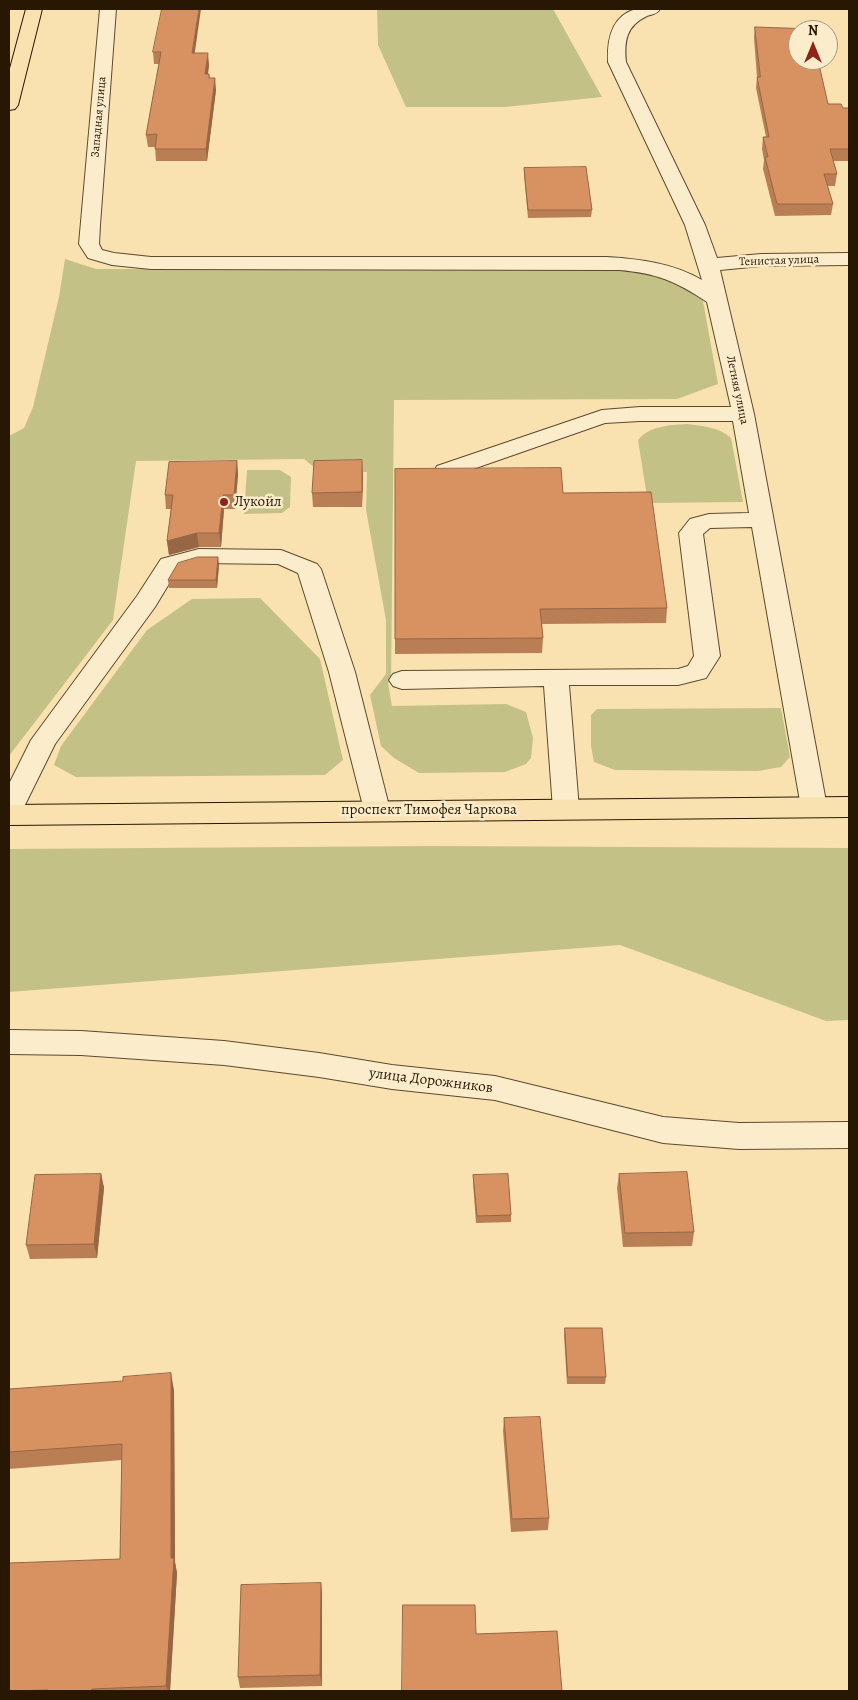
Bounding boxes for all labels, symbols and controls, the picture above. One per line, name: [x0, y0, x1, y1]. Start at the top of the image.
north arrow: [788, 20, 838, 70]
text: N: [808, 21, 818, 40]
street label: Западная улица: [88, 76, 110, 158]
street label: Тенистая улица: [739, 252, 819, 270]
street label: Летняя улица: [723, 354, 751, 426]
place label: Лукойл: [234, 493, 281, 511]
marker: Лукойл: [218, 496, 230, 508]
street label: проспект Тимофея Чаркова: [341, 801, 517, 819]
street label: улица Дорожников: [368, 1064, 494, 1098]

